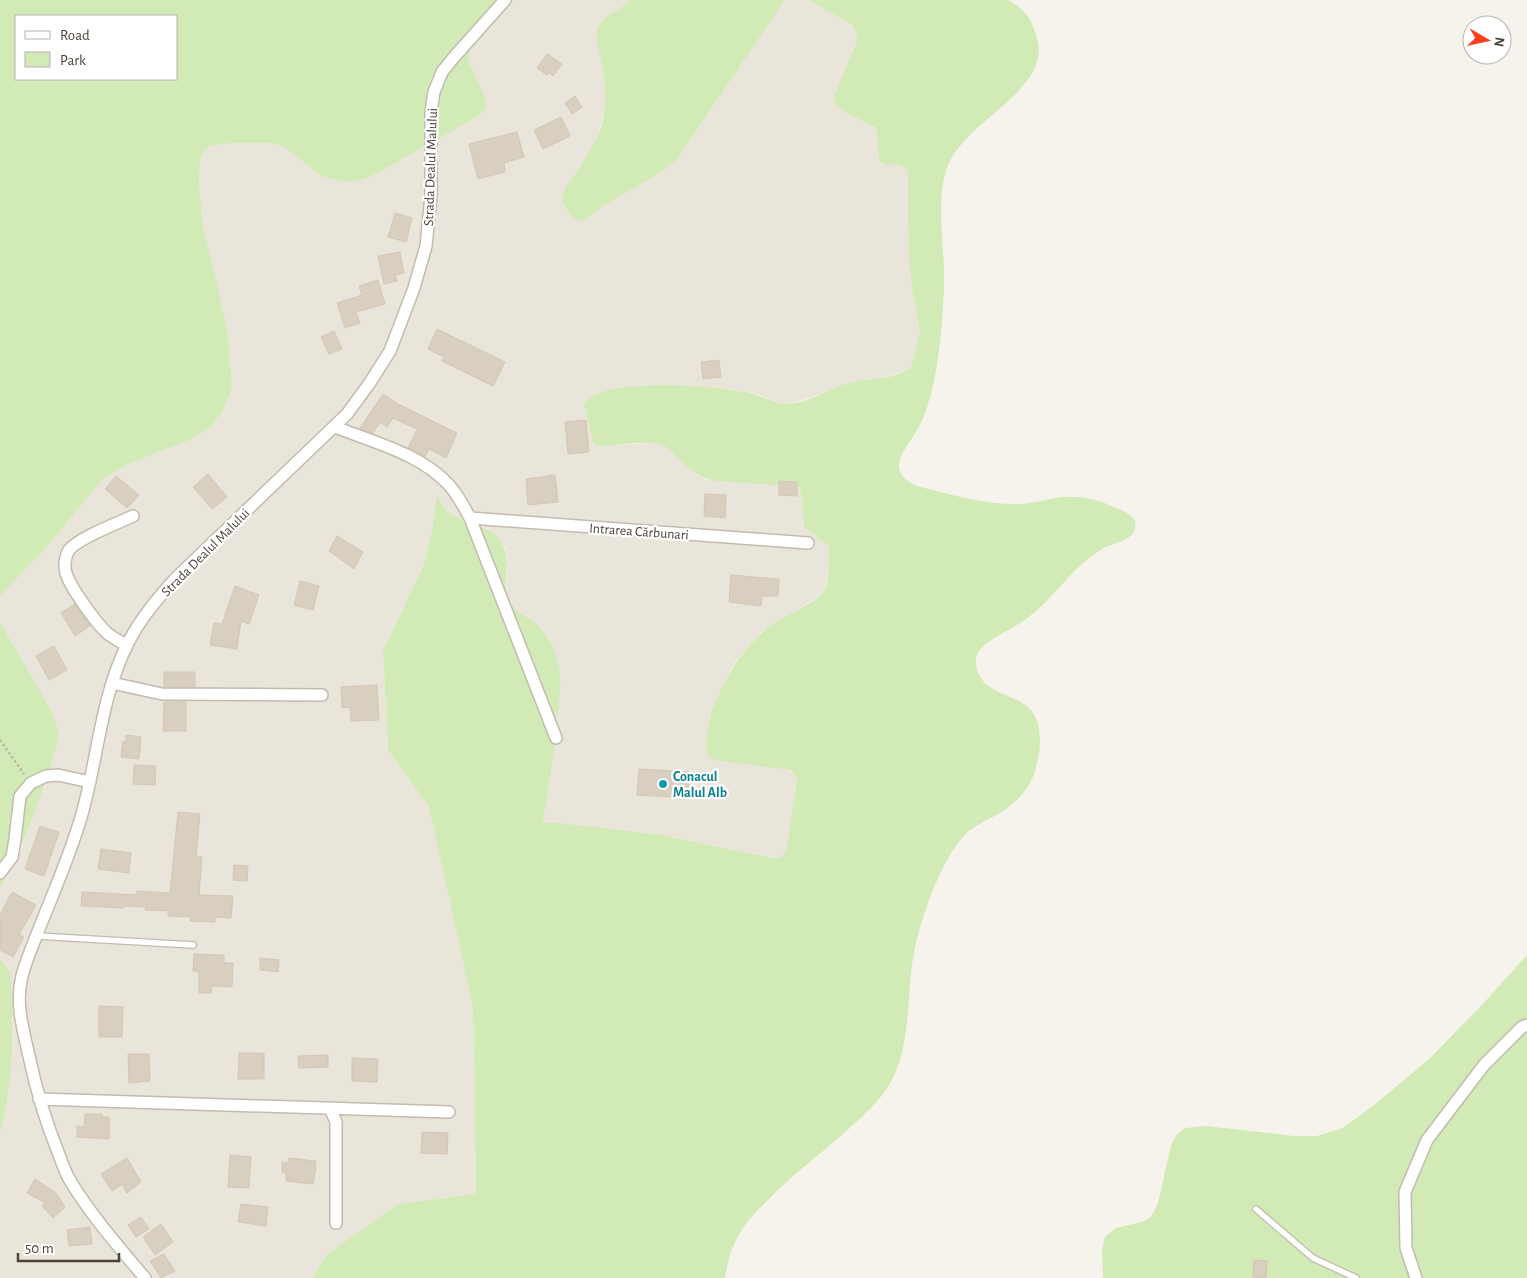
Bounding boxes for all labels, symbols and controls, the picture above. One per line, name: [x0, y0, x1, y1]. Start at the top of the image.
legend: [15, 15, 178, 80]
north arrow: [1462, 15, 1512, 65]
text: Road: [60, 28, 90, 43]
text: N: [1491, 36, 1507, 48]
text: Park: [60, 53, 86, 68]
street label: Strada Dealul Malului: [422, 108, 440, 226]
street label: Strada Dealul Malului: [159, 506, 252, 599]
street label: Intrarea Cărbunari: [589, 522, 689, 542]
place label: Conacul Malul Alb: [673, 770, 727, 800]
marker: Conacul Malul Alb: [657, 778, 669, 790]
scale bar: [18, 1230, 119, 1262]
text: 50 m: [25, 1241, 54, 1256]

